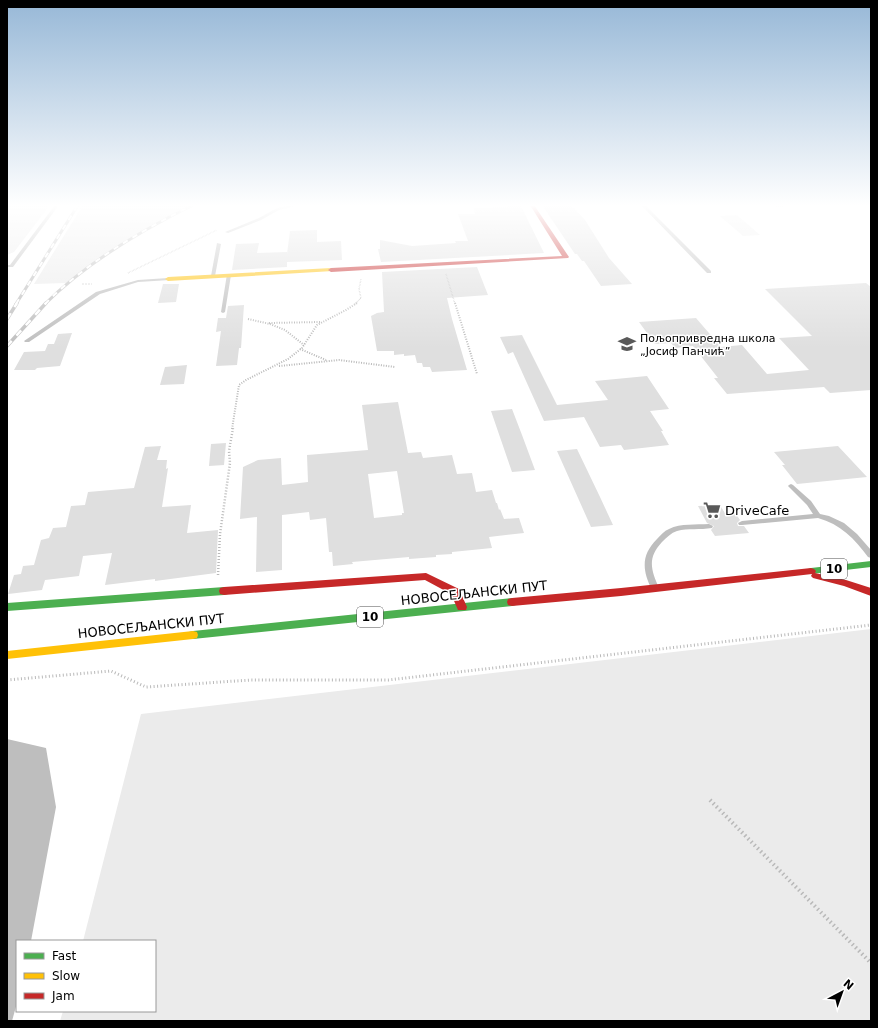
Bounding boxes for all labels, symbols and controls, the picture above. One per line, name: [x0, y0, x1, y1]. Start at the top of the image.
place label: Пољопривредна школа „Јосиф Панчић”: [640, 332, 775, 358]
school or university icon: Пољопривредна школа „Јосиф Панчић”: [617, 334, 637, 354]
supermarket icon: DriveCafe: [702, 500, 722, 520]
place label: DriveCafe: [725, 503, 789, 518]
road number: 10: [821, 559, 847, 579]
street label: НОВОСЕЉАНСКИ ПУТ: [400, 578, 548, 608]
road number: 10: [357, 607, 383, 627]
street label: НОВОСЕЉАНСКИ ПУТ: [77, 611, 225, 641]
legend: [16, 940, 156, 1012]
text: Fast: [52, 949, 76, 963]
text: Slow: [52, 969, 80, 983]
north arrow: [822, 972, 862, 1012]
text: N: [840, 977, 856, 993]
text: Jam: [51, 989, 75, 1003]

